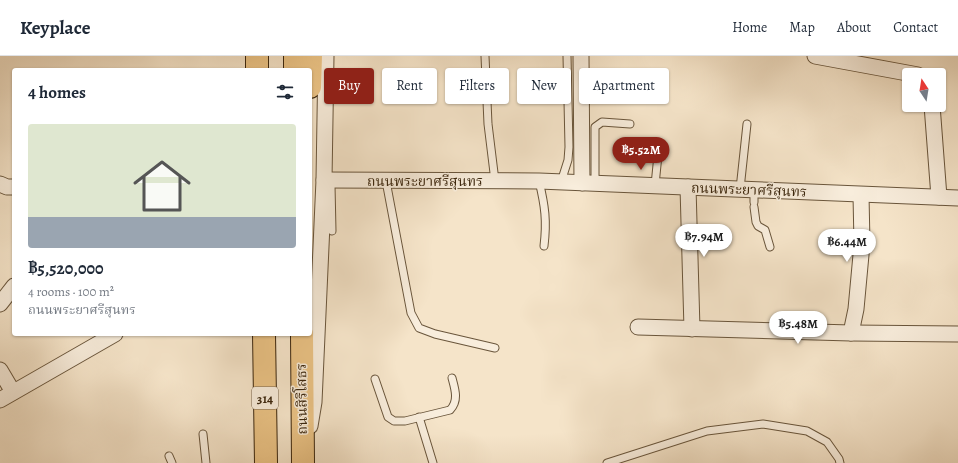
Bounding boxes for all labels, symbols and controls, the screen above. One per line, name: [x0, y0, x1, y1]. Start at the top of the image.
text: Keyplace: [20, 15, 90, 41]
text: Home: [732, 18, 767, 37]
text: Map: [789, 18, 815, 37]
text: About: [837, 18, 871, 37]
text: Contact: [893, 18, 938, 37]
chip: Buy: [324, 68, 374, 104]
chip: Rent: [382, 68, 437, 104]
chip: Filters: [445, 68, 509, 104]
chip: New: [517, 68, 571, 104]
chip: Apartment: [579, 68, 669, 104]
north arrow: [902, 68, 946, 112]
map controls: [902, 68, 946, 112]
text: 4 homes: [28, 81, 86, 104]
icon: filters: [274, 81, 296, 103]
pin: ฿5.52M: [608, 137, 674, 171]
text: ฿5.52M: [621, 141, 661, 158]
icon: home: [126, 150, 198, 222]
street label: ถนนพระยาศรีสุนทร: [367, 172, 483, 191]
street label: ถนนพระยาศรีสุนทร: [691, 178, 807, 202]
pin: ฿7.94M: [671, 224, 737, 258]
text: ฿7.94M: [684, 228, 724, 245]
pin: ฿6.44M: [814, 229, 880, 263]
text: ฿6.44M: [827, 233, 867, 250]
text: ฿5,520,000: [28, 257, 104, 280]
text: 4 rooms · 100 m²: [28, 283, 114, 300]
text: ถนนพระยาศรีสุนทร: [28, 301, 136, 318]
pin: ฿5.48M: [765, 311, 831, 345]
text: ฿5.48M: [778, 315, 818, 332]
street label: ถนนสิริโสธร: [291, 363, 312, 435]
road number: 314: [252, 387, 278, 409]

